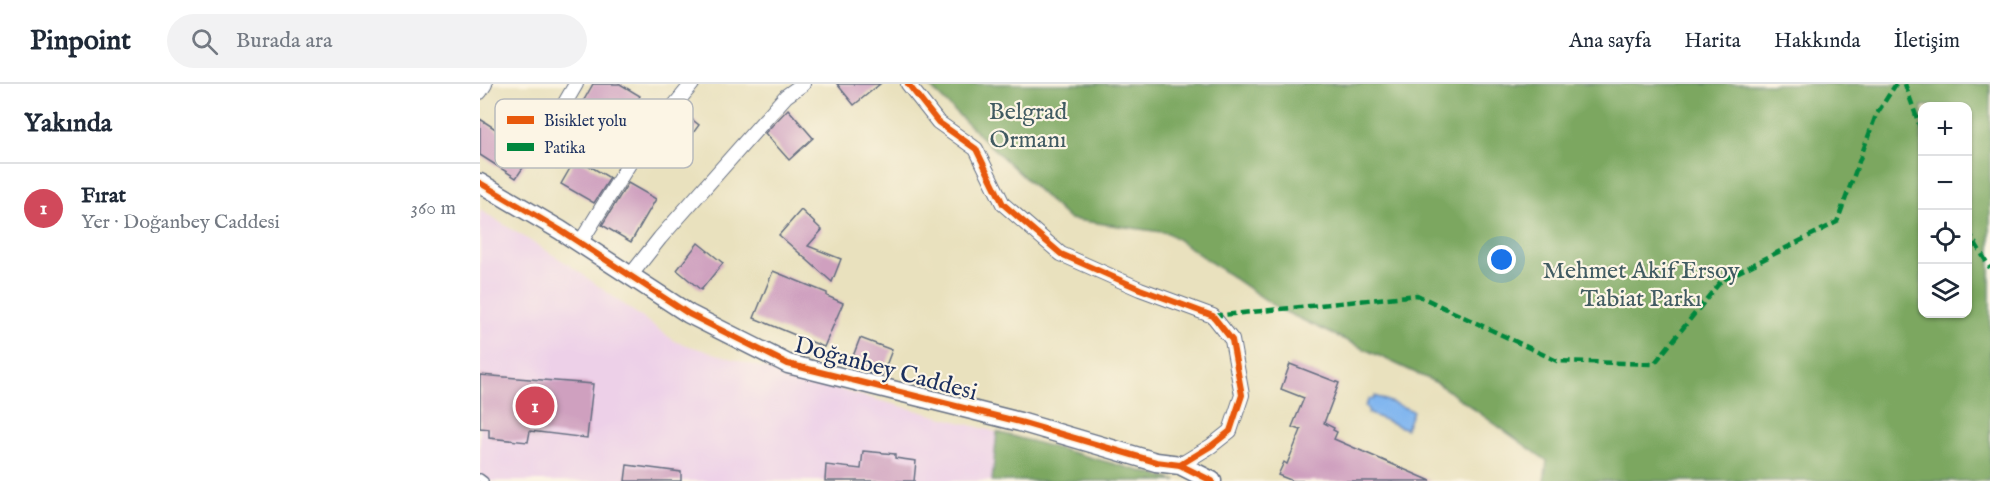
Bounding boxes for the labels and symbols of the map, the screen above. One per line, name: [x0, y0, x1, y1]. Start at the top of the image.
park label: Belgrad Ormanı: [989, 97, 1067, 156]
legend: [495, 99, 693, 168]
text: Bisiklet yolu: [544, 112, 627, 132]
text: Patika: [544, 139, 585, 159]
your location: [1487, 245, 1516, 274]
park label: Mehmet Akif Ersoy Tabiat Parkı: [1543, 256, 1740, 315]
street label: Doğanbey Caddesi: [791, 330, 981, 409]
pin: 1: [516, 384, 554, 428]

